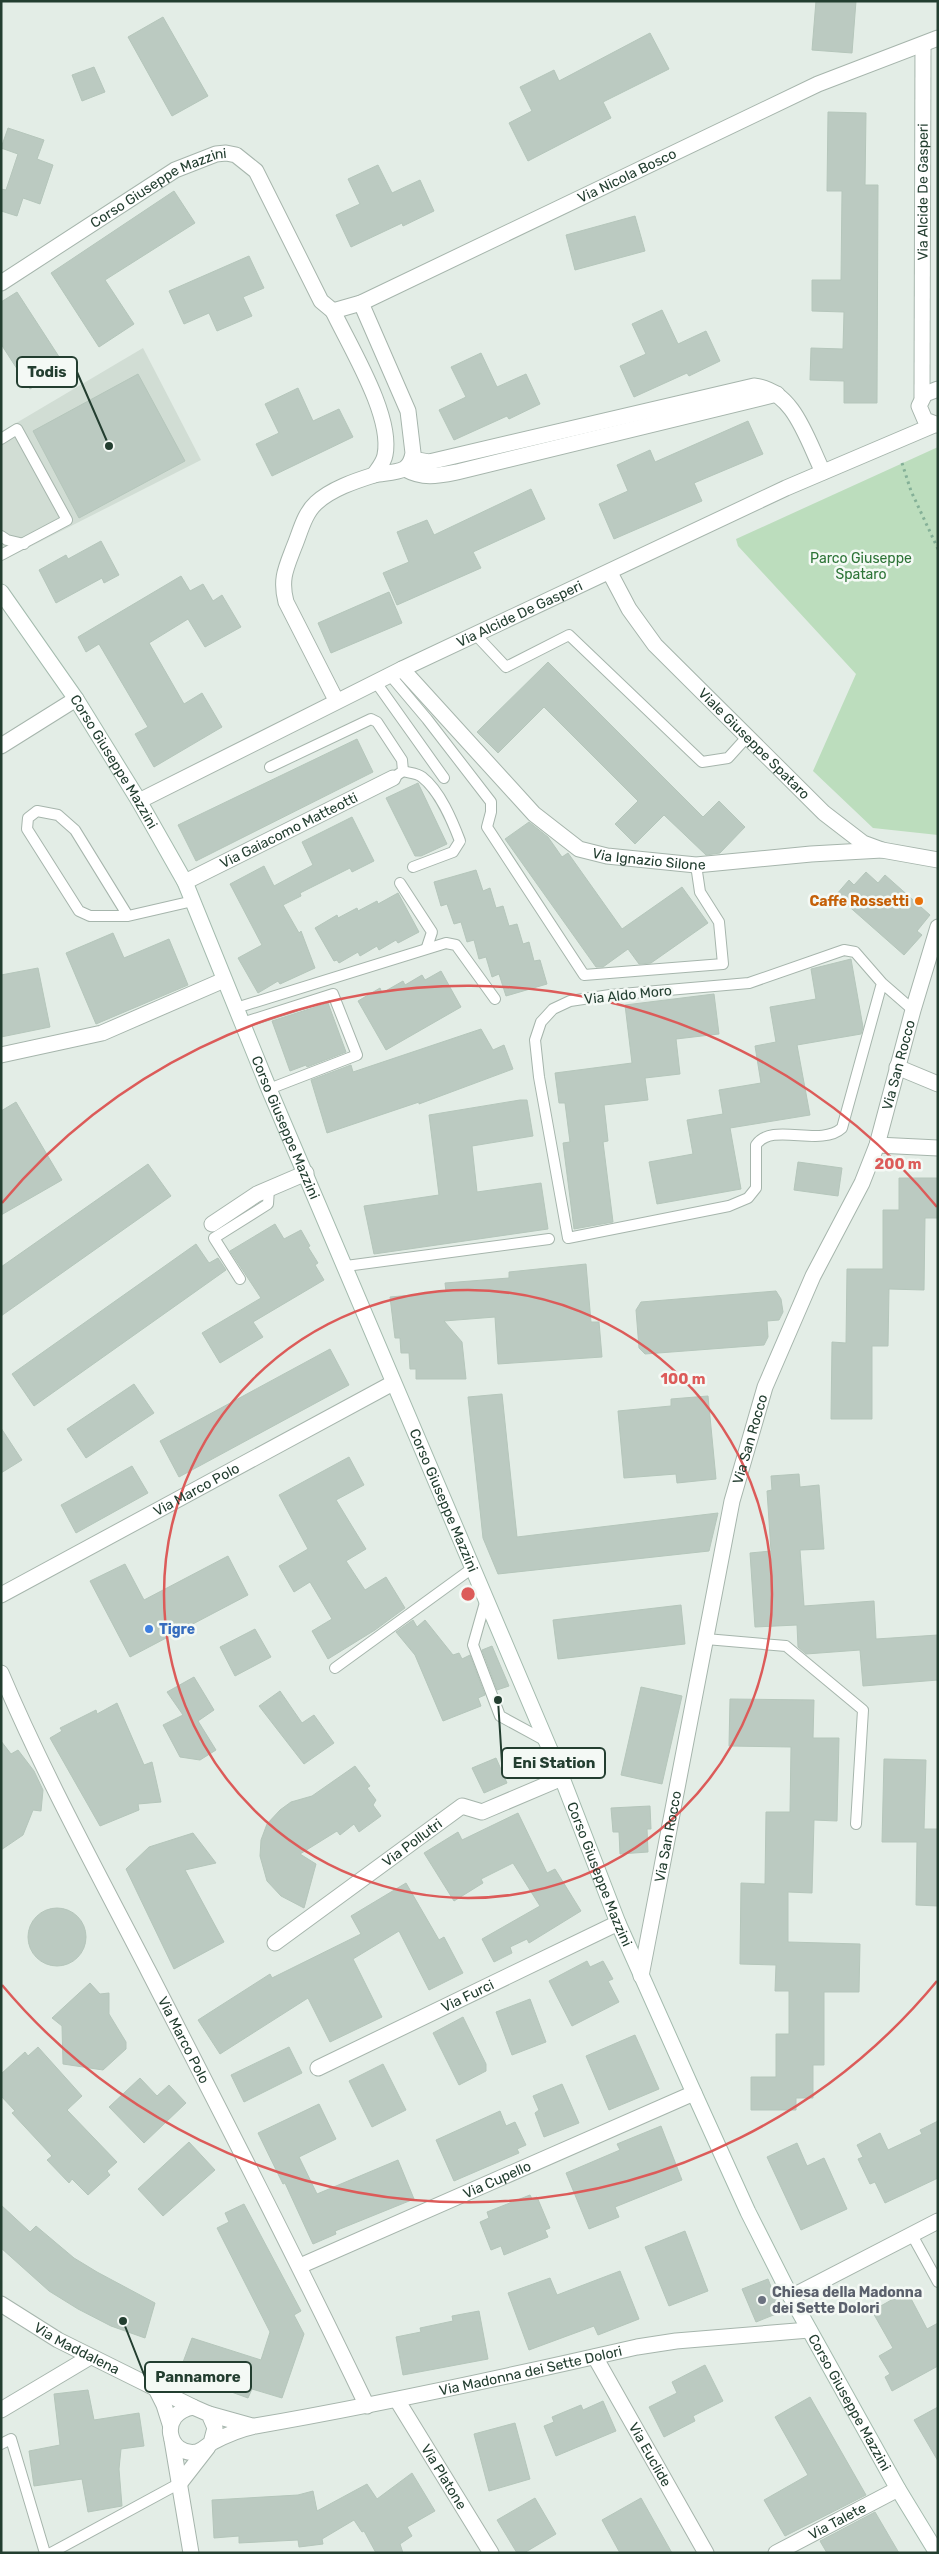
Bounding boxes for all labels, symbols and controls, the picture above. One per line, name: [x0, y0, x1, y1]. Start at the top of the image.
street label: Via Alcide De Gasperi: [914, 123, 931, 261]
street label: Corso Giuseppe Mazzini: [87, 144, 227, 231]
street label: Via Nicola Bosco: [575, 145, 679, 206]
callout: Todis: [17, 357, 77, 387]
text: Todis: [27, 363, 67, 381]
park label: Parco Giuseppe Spataro: [810, 550, 912, 583]
street label: Via Alcide De Gasperi: [454, 577, 585, 651]
street label: Viale Giuseppe Spataro: [695, 685, 814, 803]
street label: Corso Giuseppe Mazzini: [67, 691, 161, 832]
street label: Via Gaiacomo Matteotti: [217, 789, 360, 872]
street label: Via Ignazio Silone: [590, 844, 707, 874]
place label: Caffe Rossetti: [809, 893, 909, 910]
marker: Caffe Rossetti: [913, 895, 925, 907]
street label: Via Aldo Moro: [583, 982, 673, 1008]
street label: Via San Rocco: [878, 1018, 918, 1112]
street label: Corso Giuseppe Mazzini: [248, 1053, 323, 1202]
text: 200 m: [874, 1155, 922, 1173]
text: 100 m: [661, 1370, 705, 1388]
street label: Via San Rocco: [729, 1392, 771, 1486]
street label: Corso Giuseppe Mazzini: [406, 1426, 482, 1574]
street label: Via Marco Polo: [150, 1459, 242, 1520]
centre of rings: [459, 1585, 477, 1603]
place label: Tigre: [159, 1621, 195, 1638]
marker: Tigre: [143, 1623, 155, 1635]
callout: Eni Station: [502, 1748, 605, 1778]
text: Eni Station: [513, 1754, 595, 1772]
street label: Via San Rocco: [651, 1789, 685, 1884]
street label: Corso Giuseppe Mazzini: [563, 1799, 636, 1949]
street label: Via Pollutri: [379, 1815, 445, 1870]
street label: Via Furci: [438, 1976, 497, 2016]
street label: Via Marco Polo: [155, 1994, 213, 2086]
street label: Via Cupello: [460, 2157, 533, 2202]
place label: Chiesa della Madonna dei Sette Dolori: [772, 2284, 922, 2317]
marker: Chiesa della Madonna dei Sette Dolori: [756, 2294, 768, 2306]
street label: Via Maddalena: [31, 2319, 123, 2378]
street label: Corso Giuseppe Mazzini: [805, 2331, 895, 2474]
street label: Via Madonna dei Sette Dolori: [438, 2342, 624, 2399]
callout: Pannamore: [145, 2362, 251, 2392]
text: Pannamore: [155, 2368, 241, 2386]
street label: Via Euclide: [625, 2419, 675, 2490]
street label: Via Platone: [418, 2441, 471, 2513]
street label: Via Talete: [806, 2499, 869, 2543]

